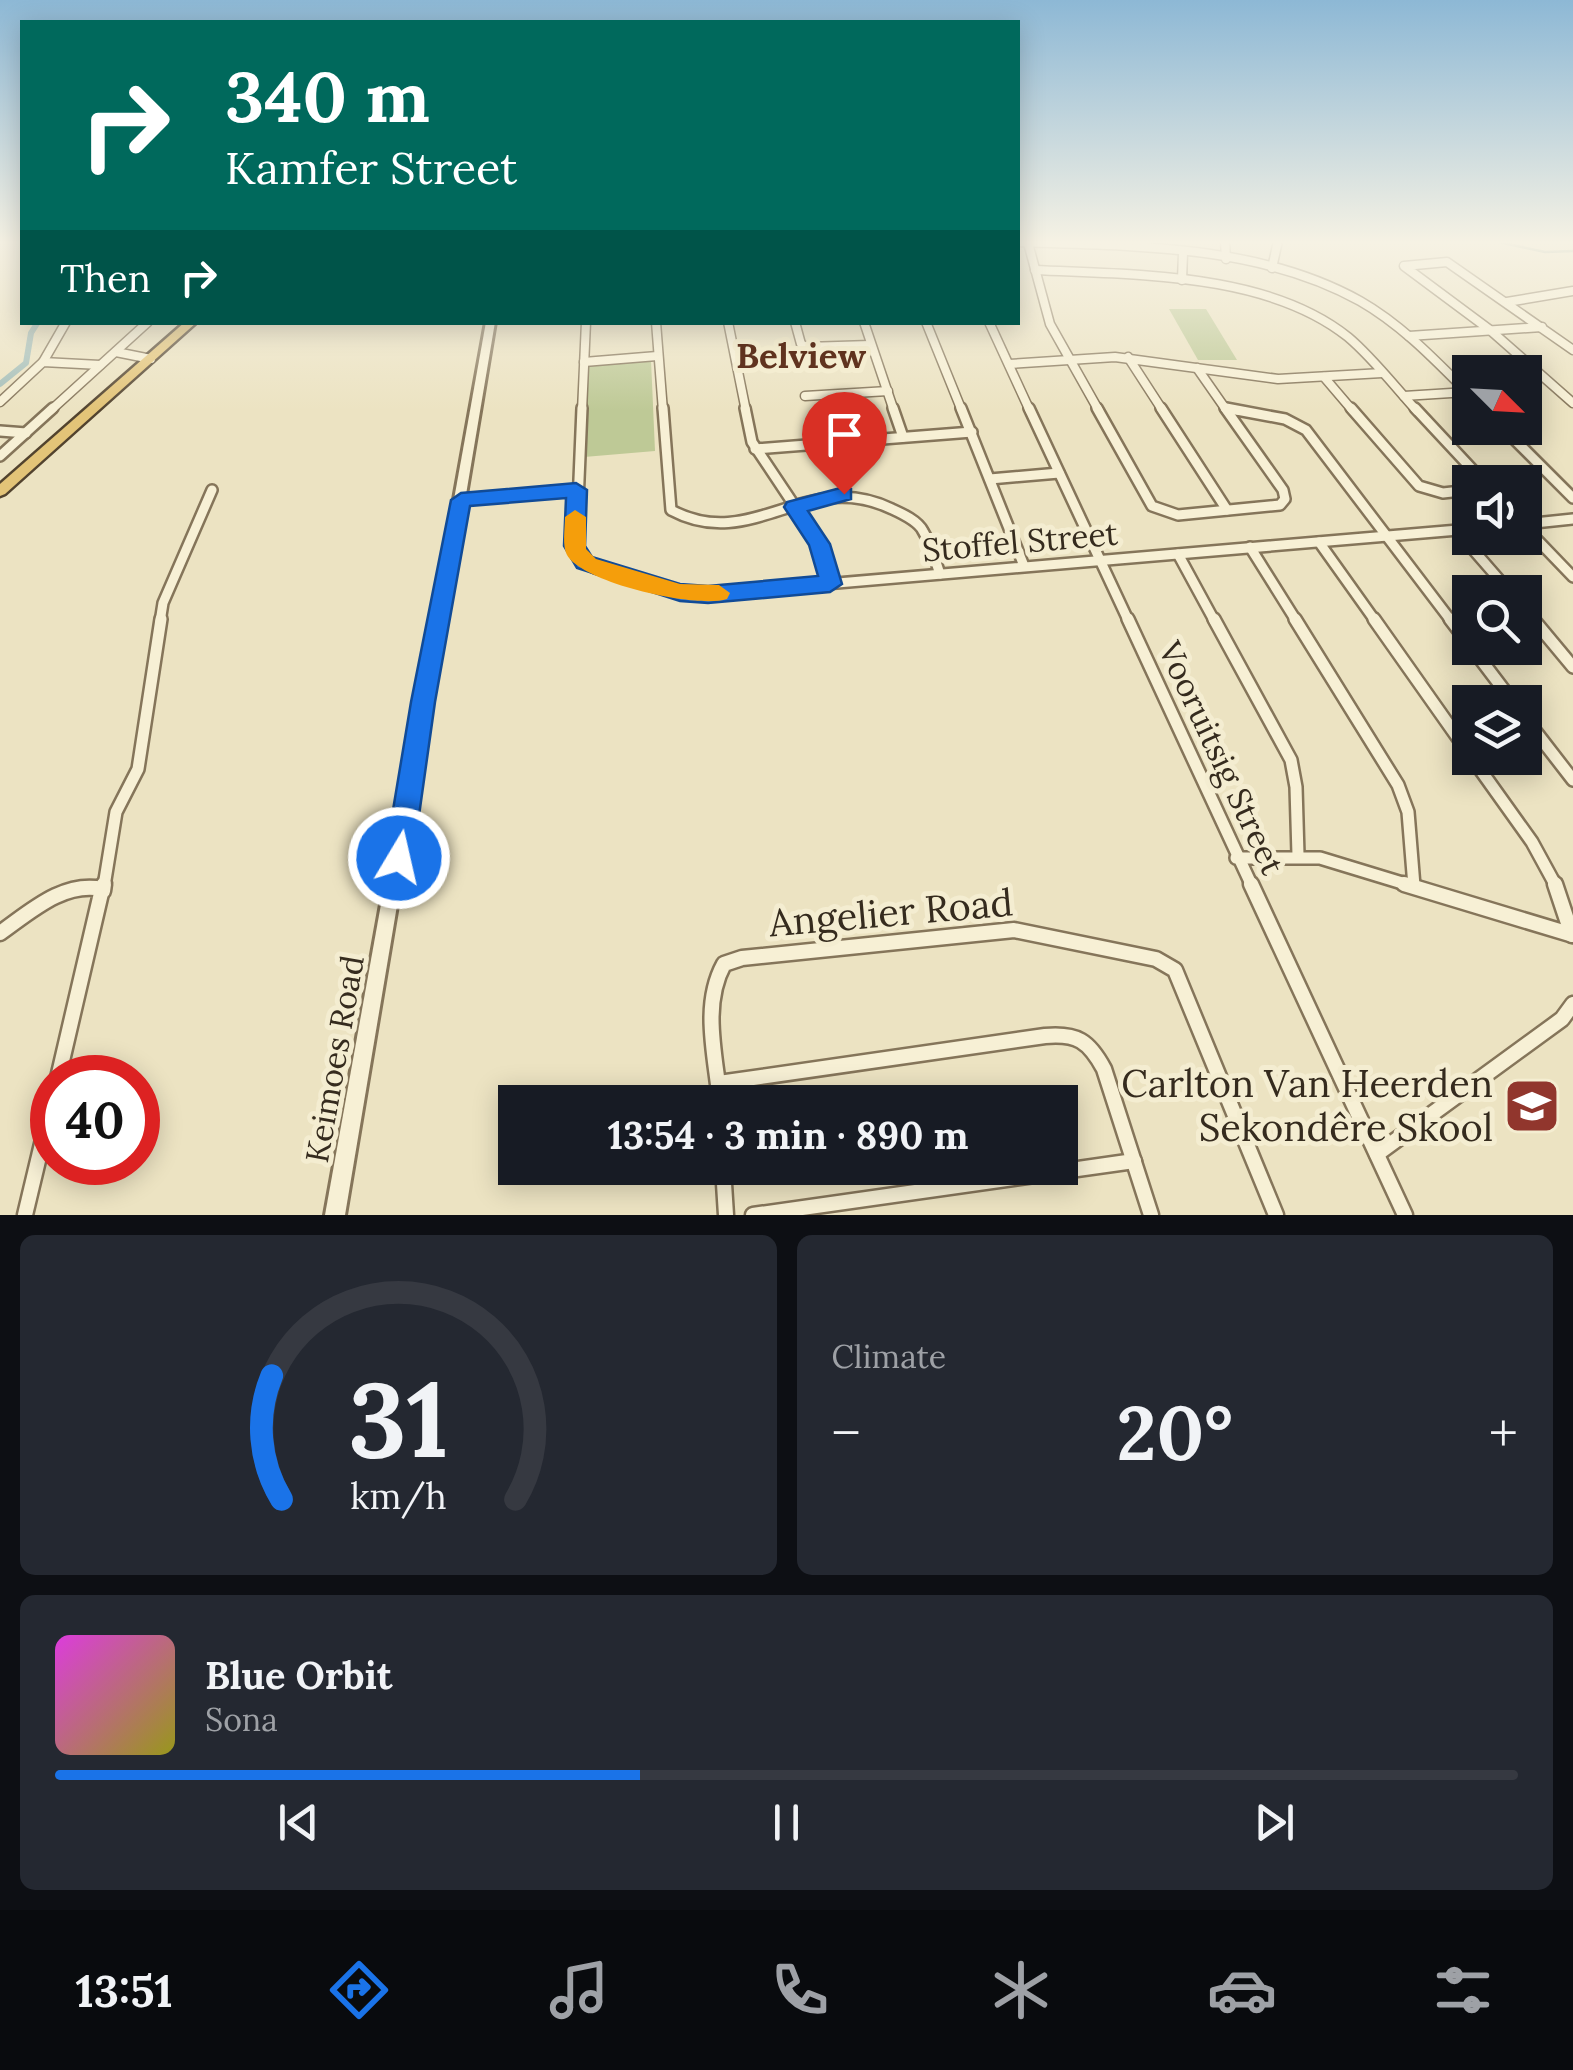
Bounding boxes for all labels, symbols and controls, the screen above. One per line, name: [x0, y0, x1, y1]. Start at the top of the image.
text: 340 m: [225, 52, 430, 141]
icon: right: [60, 60, 190, 190]
text: Kamfer Street: [225, 139, 517, 196]
icon: right: [171, 250, 226, 305]
text: Then: [60, 254, 151, 302]
district label: Belview: [736, 333, 867, 378]
north arrow: [1452, 355, 1542, 445]
map controls: [1452, 355, 1542, 775]
pin: [802, 392, 887, 495]
icon: arrive: [817, 407, 872, 462]
button: sound: [1452, 465, 1542, 555]
street label: Stoffel Street: [921, 512, 1120, 570]
button: search: [1452, 575, 1542, 665]
street label: Vooruitsig Street: [1149, 634, 1294, 881]
button: layers: [1452, 685, 1542, 775]
position arrow: [347, 806, 451, 910]
street label: Angelier Road: [766, 877, 1015, 948]
street label: Keimoes Road: [296, 952, 373, 1166]
speed limit sign: 40: [30, 1055, 160, 1185]
place label: Carlton Van Heerden Sekondêre Skool: [1121, 1059, 1493, 1151]
school or university icon: Carlton Van Heerden Sekondêre Skool: [1502, 1076, 1562, 1136]
text: 13:54 · 3 min · 890 m: [608, 1111, 968, 1159]
text: Climate: [832, 1336, 946, 1377]
text: 31: [348, 1352, 448, 1485]
text: 20°: [1117, 1385, 1233, 1481]
text: −: [832, 1398, 861, 1468]
text: +: [1489, 1398, 1518, 1468]
text: km/h: [350, 1473, 447, 1519]
text: Blue Orbit: [205, 1651, 392, 1699]
text: Sona: [205, 1699, 278, 1740]
icon: previous: [271, 1795, 326, 1850]
icon: pause: [759, 1795, 814, 1850]
icon: next: [1247, 1795, 1302, 1850]
icon: directions: [324, 1955, 394, 2025]
icon: music: [544, 1955, 614, 2025]
icon: phone: [765, 1955, 835, 2025]
icon: climate: [986, 1955, 1056, 2025]
icon: car: [1207, 1955, 1277, 2025]
icon: filters: [1428, 1955, 1498, 2025]
text: 13:51: [75, 1962, 173, 2019]

